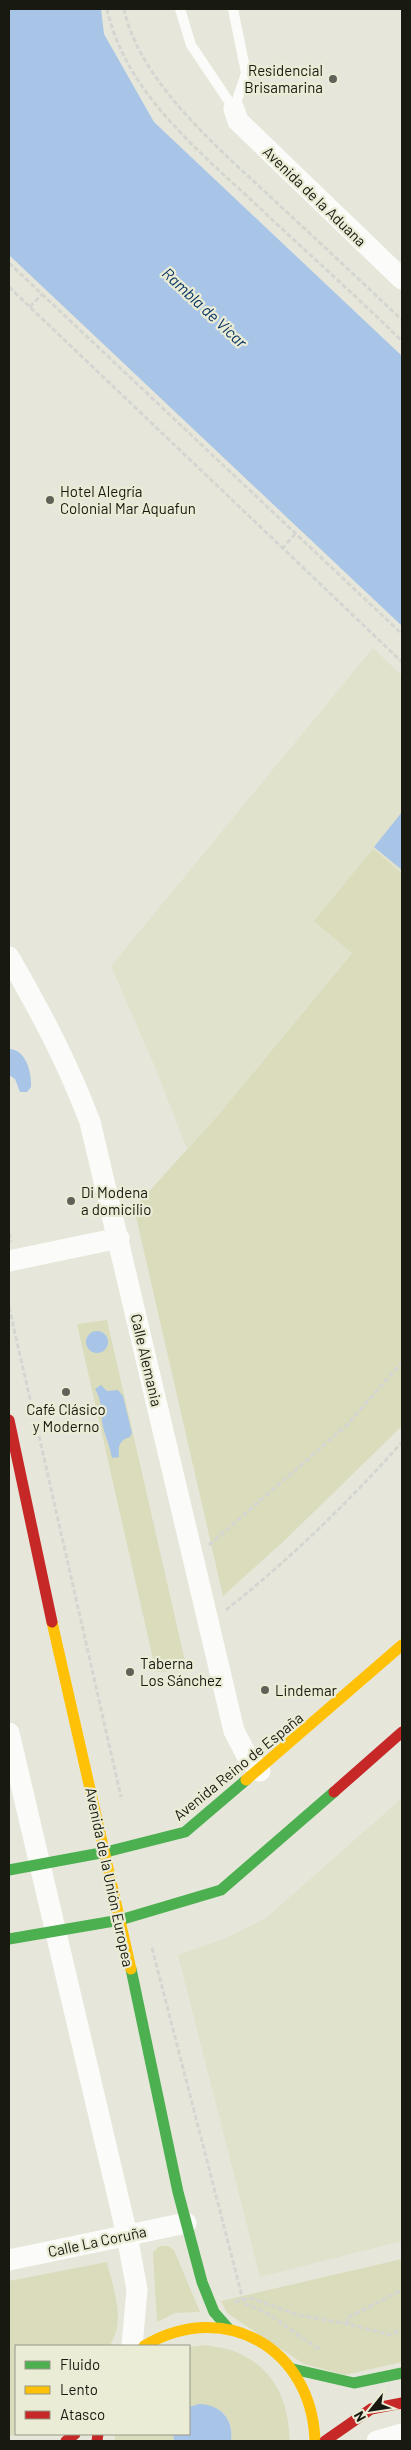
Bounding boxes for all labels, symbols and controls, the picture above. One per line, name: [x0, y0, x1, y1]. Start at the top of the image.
place label: Residencial Brisamarina: [244, 61, 323, 96]
marker: Residencial Brisamarina: [327, 73, 339, 85]
street label: Avenida de la Aduana: [260, 142, 370, 250]
water label: Rambla de Vícar: [159, 263, 252, 352]
place label: Hotel Alegría Colonial Mar Aquafun: [60, 482, 196, 517]
marker: Hotel Alegría Colonial Mar Aquafun: [44, 494, 56, 506]
place label: Di Modena a domicilio: [81, 1183, 151, 1218]
marker: Di Modena a domicilio: [65, 1195, 77, 1207]
street label: Calle Alemania: [128, 1312, 166, 1408]
marker: Café Clásico y Moderno: [60, 1386, 72, 1398]
place label: Café Clásico y Moderno: [26, 1400, 106, 1435]
place label: Taberna Los Sánchez: [140, 1654, 222, 1689]
marker: Taberna Los Sánchez: [124, 1666, 136, 1678]
place label: Lindemar: [275, 1681, 338, 1699]
marker: Lindemar: [259, 1684, 271, 1696]
street label: Avenida Reino de España: [170, 1708, 306, 1824]
street label: Avenida de la Unión Europea: [82, 1786, 138, 1968]
street label: Calle La Coruña: [46, 2222, 148, 2260]
legend: [15, 2345, 190, 2435]
text: Fluido: [60, 2355, 100, 2373]
text: Lento: [60, 2380, 98, 2398]
north arrow: [346, 2385, 396, 2435]
text: Atasco: [60, 2405, 105, 2423]
text: N: [350, 2408, 369, 2425]

